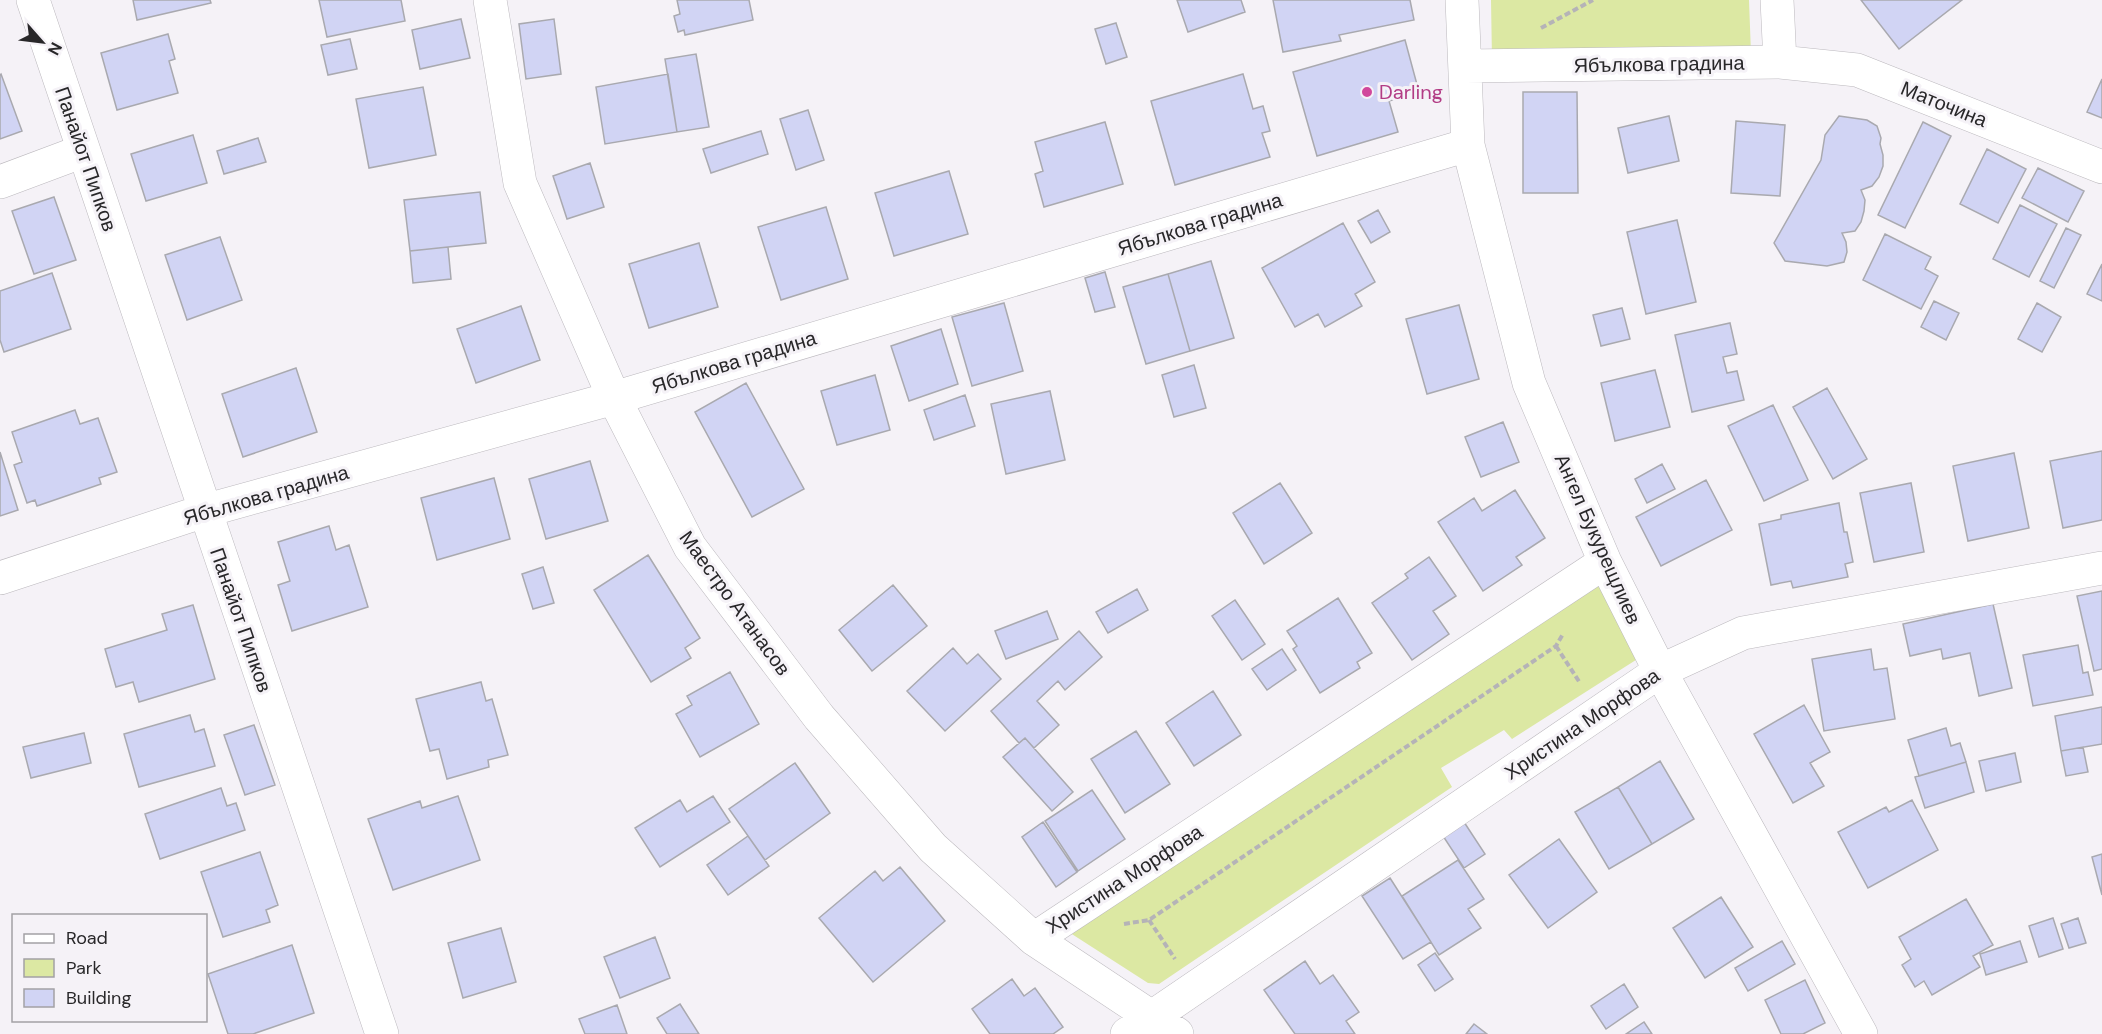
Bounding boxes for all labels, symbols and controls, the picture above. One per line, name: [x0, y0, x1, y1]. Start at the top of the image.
north arrow: [12, 12, 72, 72]
text: N: [43, 39, 67, 59]
street label: Ябълкова градина: [1573, 49, 1746, 78]
street label: Маточина: [1897, 75, 1992, 133]
place label: Darling: [1379, 79, 1443, 105]
street label: Панайот Пипков: [49, 83, 123, 235]
marker: Darling: [1360, 85, 1374, 99]
street label: Ябълкова градина: [1114, 186, 1286, 261]
street label: Ябълкова градина: [648, 324, 820, 399]
street label: Ангел Букурещлиев: [1549, 450, 1647, 628]
street label: Ябълкова градина: [180, 459, 353, 531]
street label: Маестро Атанасов: [674, 525, 796, 681]
street label: Панайот Пипков: [204, 544, 278, 696]
street label: Христина Морфова: [1499, 662, 1665, 786]
street label: Христина Морфова: [1041, 818, 1208, 939]
legend: [12, 914, 207, 1022]
text: Road: [66, 926, 108, 950]
text: Park: [66, 956, 102, 980]
text: Building: [66, 986, 131, 1010]

